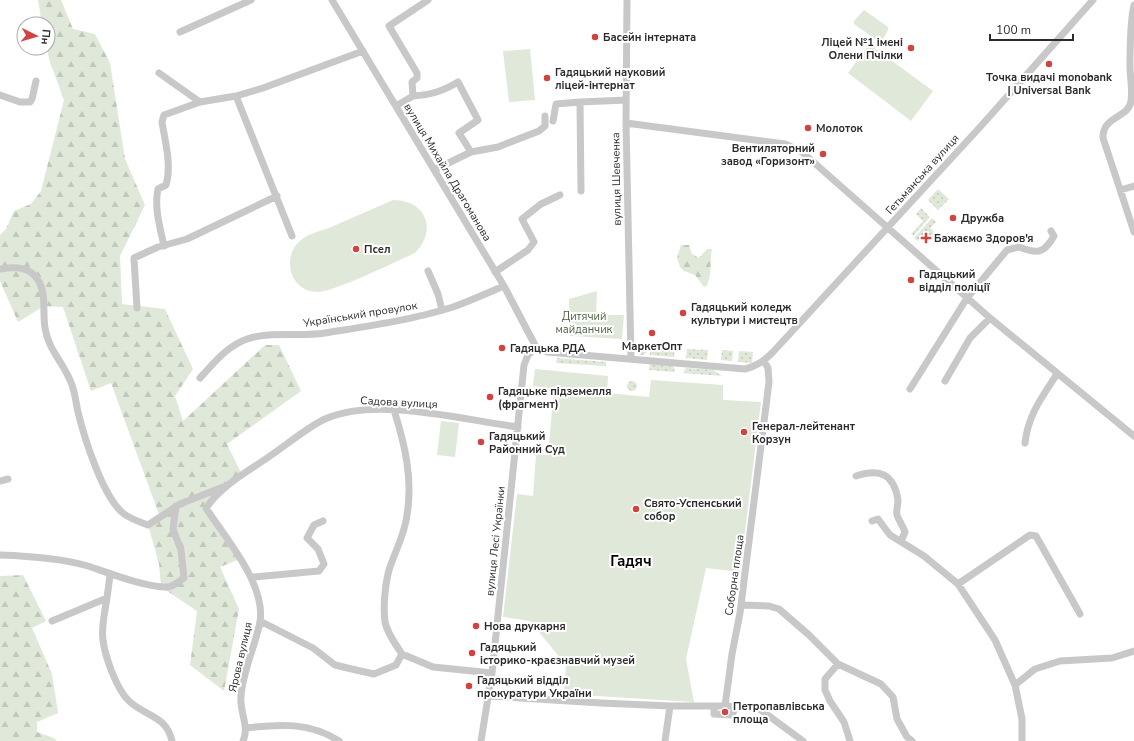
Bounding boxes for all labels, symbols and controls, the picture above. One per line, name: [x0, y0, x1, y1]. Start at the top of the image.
north arrow: [16, 16, 56, 56]
scale bar: [990, 16, 1073, 42]
text: 100 m: [996, 22, 1031, 38]
text: Пн: [37, 29, 54, 45]
place label: Басейн інтерната: [603, 30, 696, 45]
marker: Басейн інтерната: [590, 32, 600, 42]
place label: Ліцей №1 імені Олени Пчілки: [821, 35, 903, 63]
marker: Ліцей №1 імені Олени Пчілки: [906, 43, 916, 53]
marker: Точка видачі monobank | Universal Bank: [1044, 59, 1054, 69]
place label: Гадяцький науковий ліцей-інтернат: [555, 65, 665, 93]
place label: Точка видачі monobank | Universal Bank: [986, 70, 1113, 98]
marker: Гадяцький науковий ліцей-інтернат: [542, 73, 552, 83]
street label: вулиця Михайла Драгоманова: [400, 100, 495, 244]
place label: Молоток: [816, 121, 864, 136]
marker: Молоток: [803, 123, 813, 133]
street label: Гетьманська вулиця: [882, 131, 963, 218]
street label: вулиця Шевченка: [608, 132, 625, 226]
place label: Вентиляторний завод «Горизонт»: [721, 141, 815, 169]
marker: Вентиляторний завод «Горизонт»: [818, 149, 828, 159]
place label: Дружба: [961, 211, 1004, 226]
marker: Дружба: [948, 213, 958, 223]
place label: Бажаємо Здоров'я: [934, 231, 1034, 246]
marker: Бажаємо Здоров'я: [921, 233, 931, 243]
place label: Псел: [364, 242, 390, 257]
marker: Псел: [351, 244, 361, 254]
place label: Гадяцький відділ поліції: [919, 267, 991, 295]
marker: Гадяцький відділ поліції: [906, 275, 916, 285]
street label: Український провулок: [301, 298, 418, 331]
place label: Гадяцький коледж культури і мистецтв: [691, 300, 798, 328]
marker: Гадяцький коледж культури і мистецтв: [678, 308, 688, 318]
park label: Дитячий майданчик: [556, 309, 613, 337]
marker: МаркетОпт: [647, 328, 657, 338]
place label: МаркетОпт: [622, 339, 683, 354]
place label: Гадяцька РДА: [510, 341, 587, 356]
marker: Гадяцька РДА: [497, 343, 507, 353]
place label: Гадяцьке підземелля (фрагмент): [498, 384, 611, 412]
marker: Гадяцьке підземелля (фрагмент): [485, 392, 495, 402]
street label: Садова вулиця: [360, 393, 438, 412]
place label: Генерал-лейтенант Корзун: [752, 419, 856, 447]
marker: Генерал-лейтенант Корзун: [739, 427, 749, 437]
place label: Гадяцький Районний Суд: [489, 429, 565, 457]
marker: Гадяцький Районний Суд: [476, 437, 486, 447]
street label: вулиця Лесі Українки: [482, 485, 509, 597]
place label: Свято-Успенський собор: [644, 496, 742, 524]
marker: Свято-Успенський собор: [631, 504, 641, 514]
street label: Соборна площа: [721, 534, 748, 617]
district label: Гадяч: [610, 551, 652, 571]
place label: Нова друкарня: [484, 619, 566, 634]
street label: Ярова вулиця: [225, 620, 256, 694]
marker: Нова друкарня: [471, 621, 481, 631]
place label: Гадяцький історико-краєзнавчий музей: [480, 640, 635, 668]
marker: Гадяцький історико-краєзнавчий музей: [467, 648, 477, 658]
place label: Гадяцький відділ прокуратури України: [477, 673, 592, 701]
marker: Гадяцький відділ прокуратури України: [464, 681, 474, 691]
place label: Петропавлівська площа: [733, 699, 825, 727]
marker: Петропавлівська площа: [720, 707, 730, 717]

